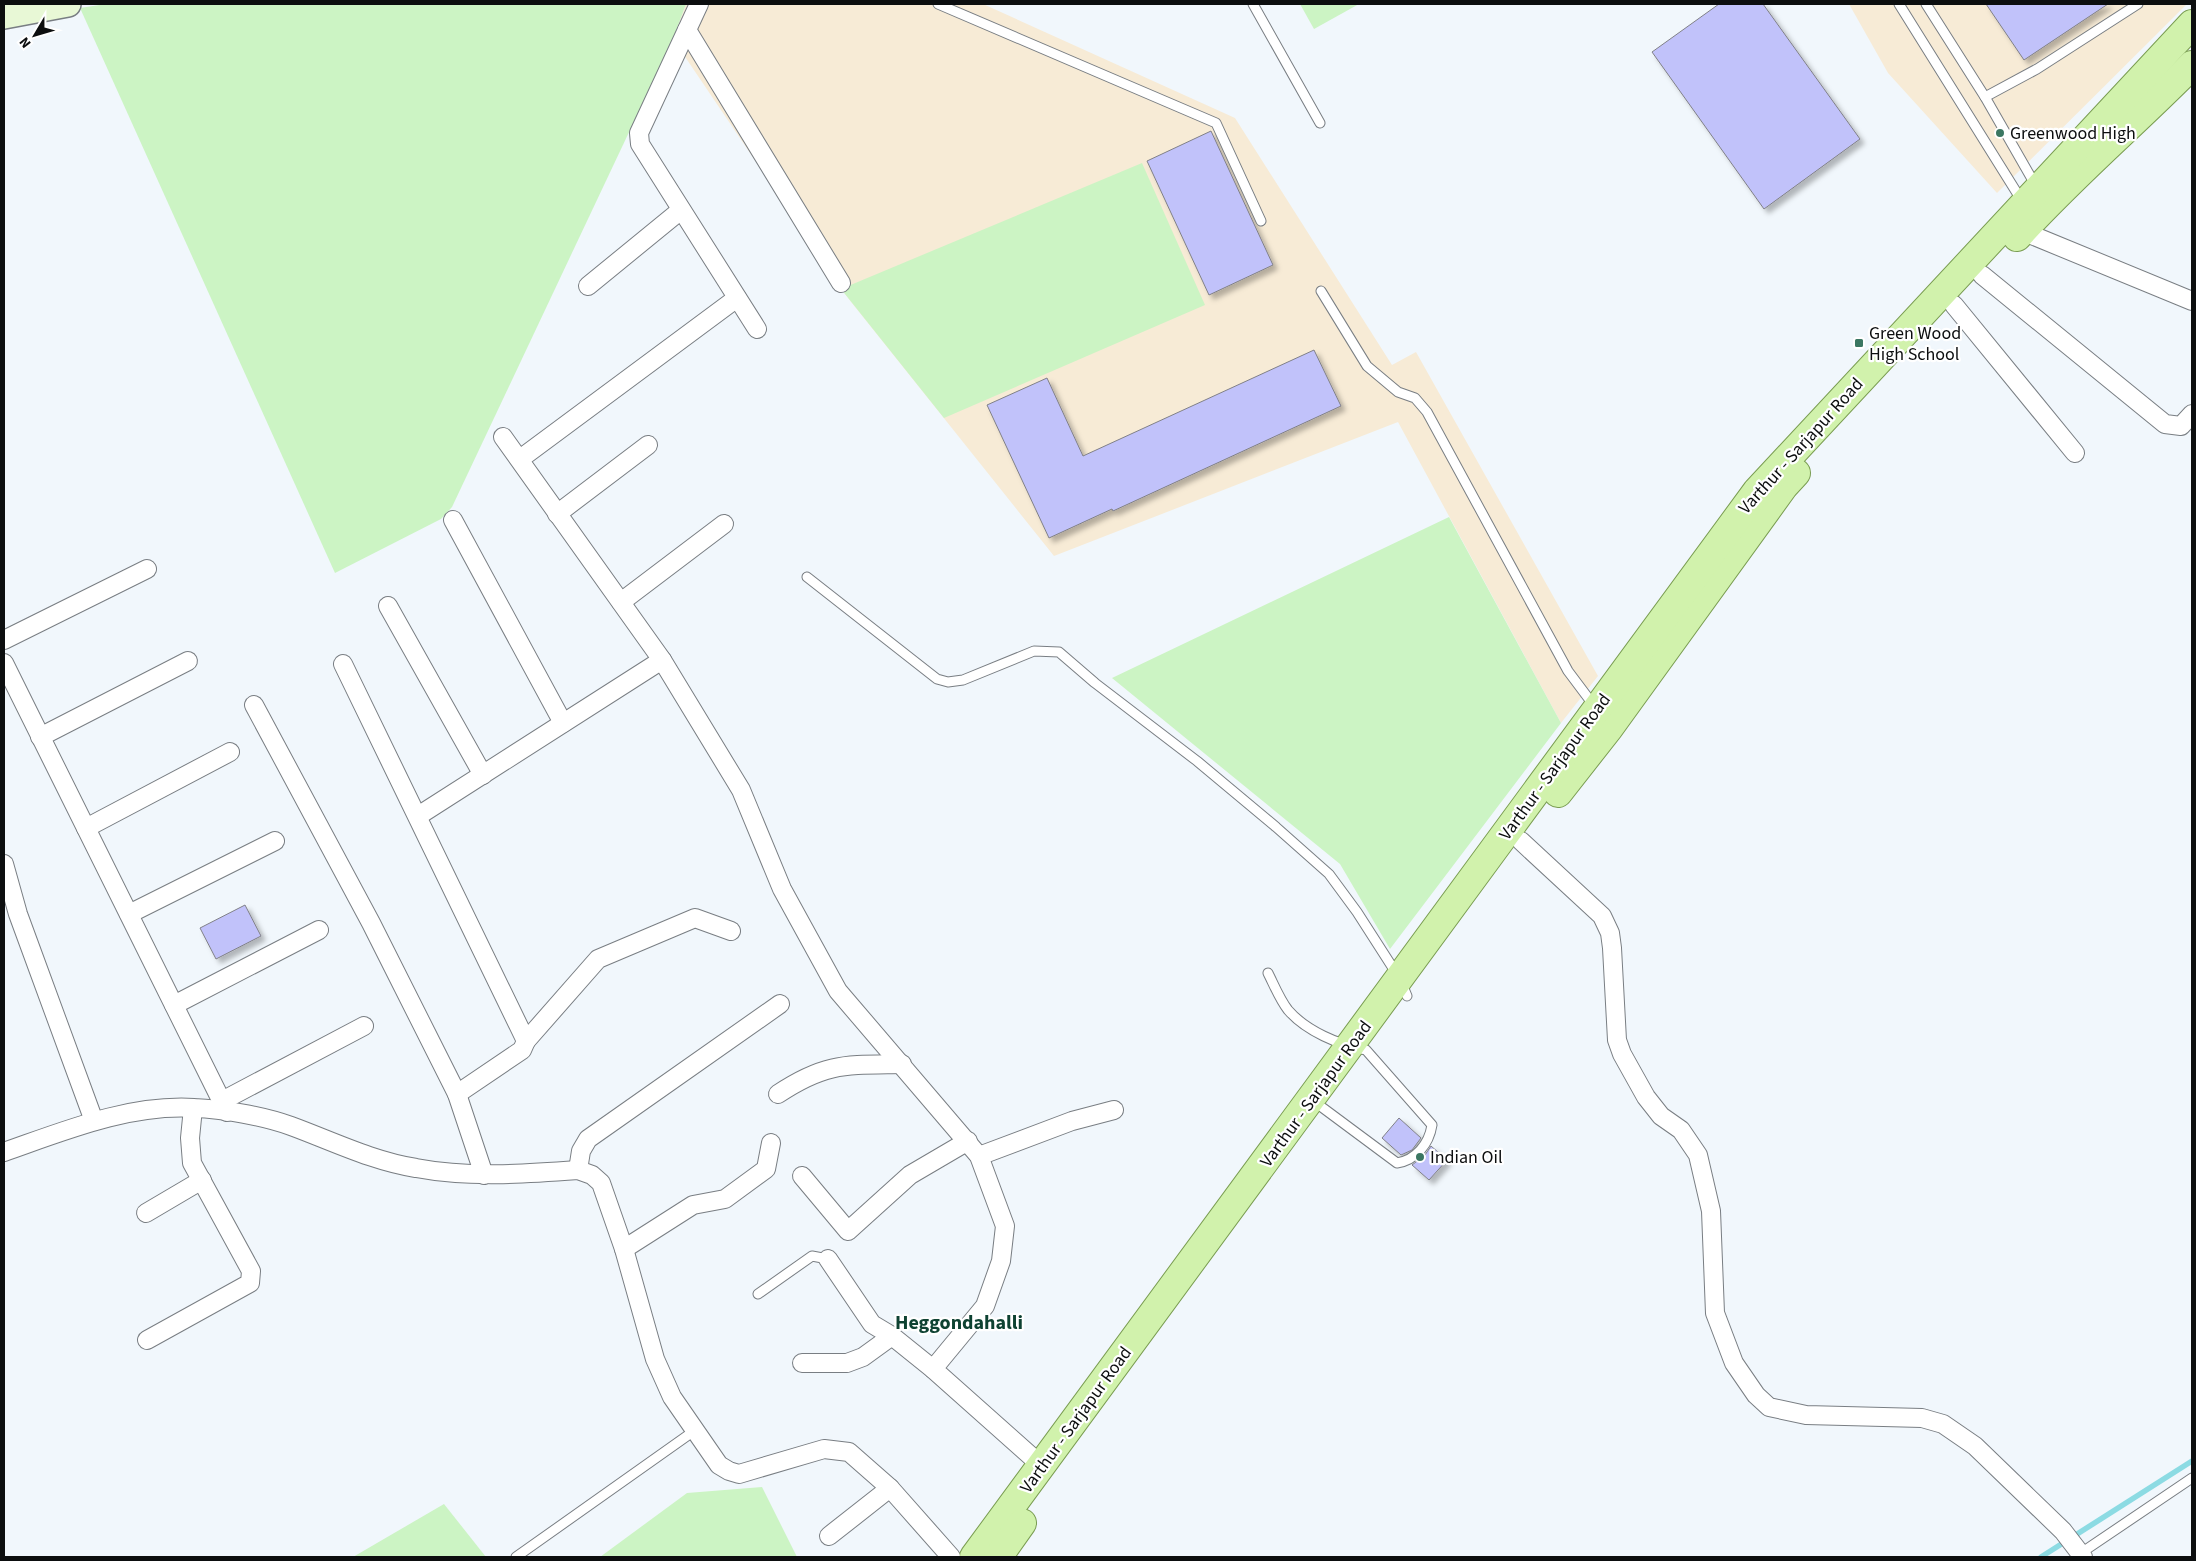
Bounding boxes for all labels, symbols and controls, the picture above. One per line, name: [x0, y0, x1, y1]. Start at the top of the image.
north arrow: [10, 10, 60, 60]
text: N: [15, 33, 36, 52]
place label: Greenwood High: [2010, 121, 2136, 146]
marker: Greenwood High: [1994, 127, 2006, 139]
place label: Green Wood High School: [1869, 321, 1961, 367]
marker: Green Wood High School: [1853, 337, 1865, 349]
street label: Varthur - Sarjapur Road: [1733, 372, 1869, 520]
street label: Varthur - Sarjapur Road: [1493, 689, 1617, 845]
street label: Varthur - Sarjapur Road: [1254, 1016, 1378, 1172]
place label: Indian Oil: [1430, 1145, 1503, 1170]
marker: Indian Oil: [1414, 1151, 1426, 1163]
district label: Heggondahalli: [895, 1309, 1023, 1337]
street label: Varthur - Sarjapur Road: [1014, 1342, 1138, 1498]

